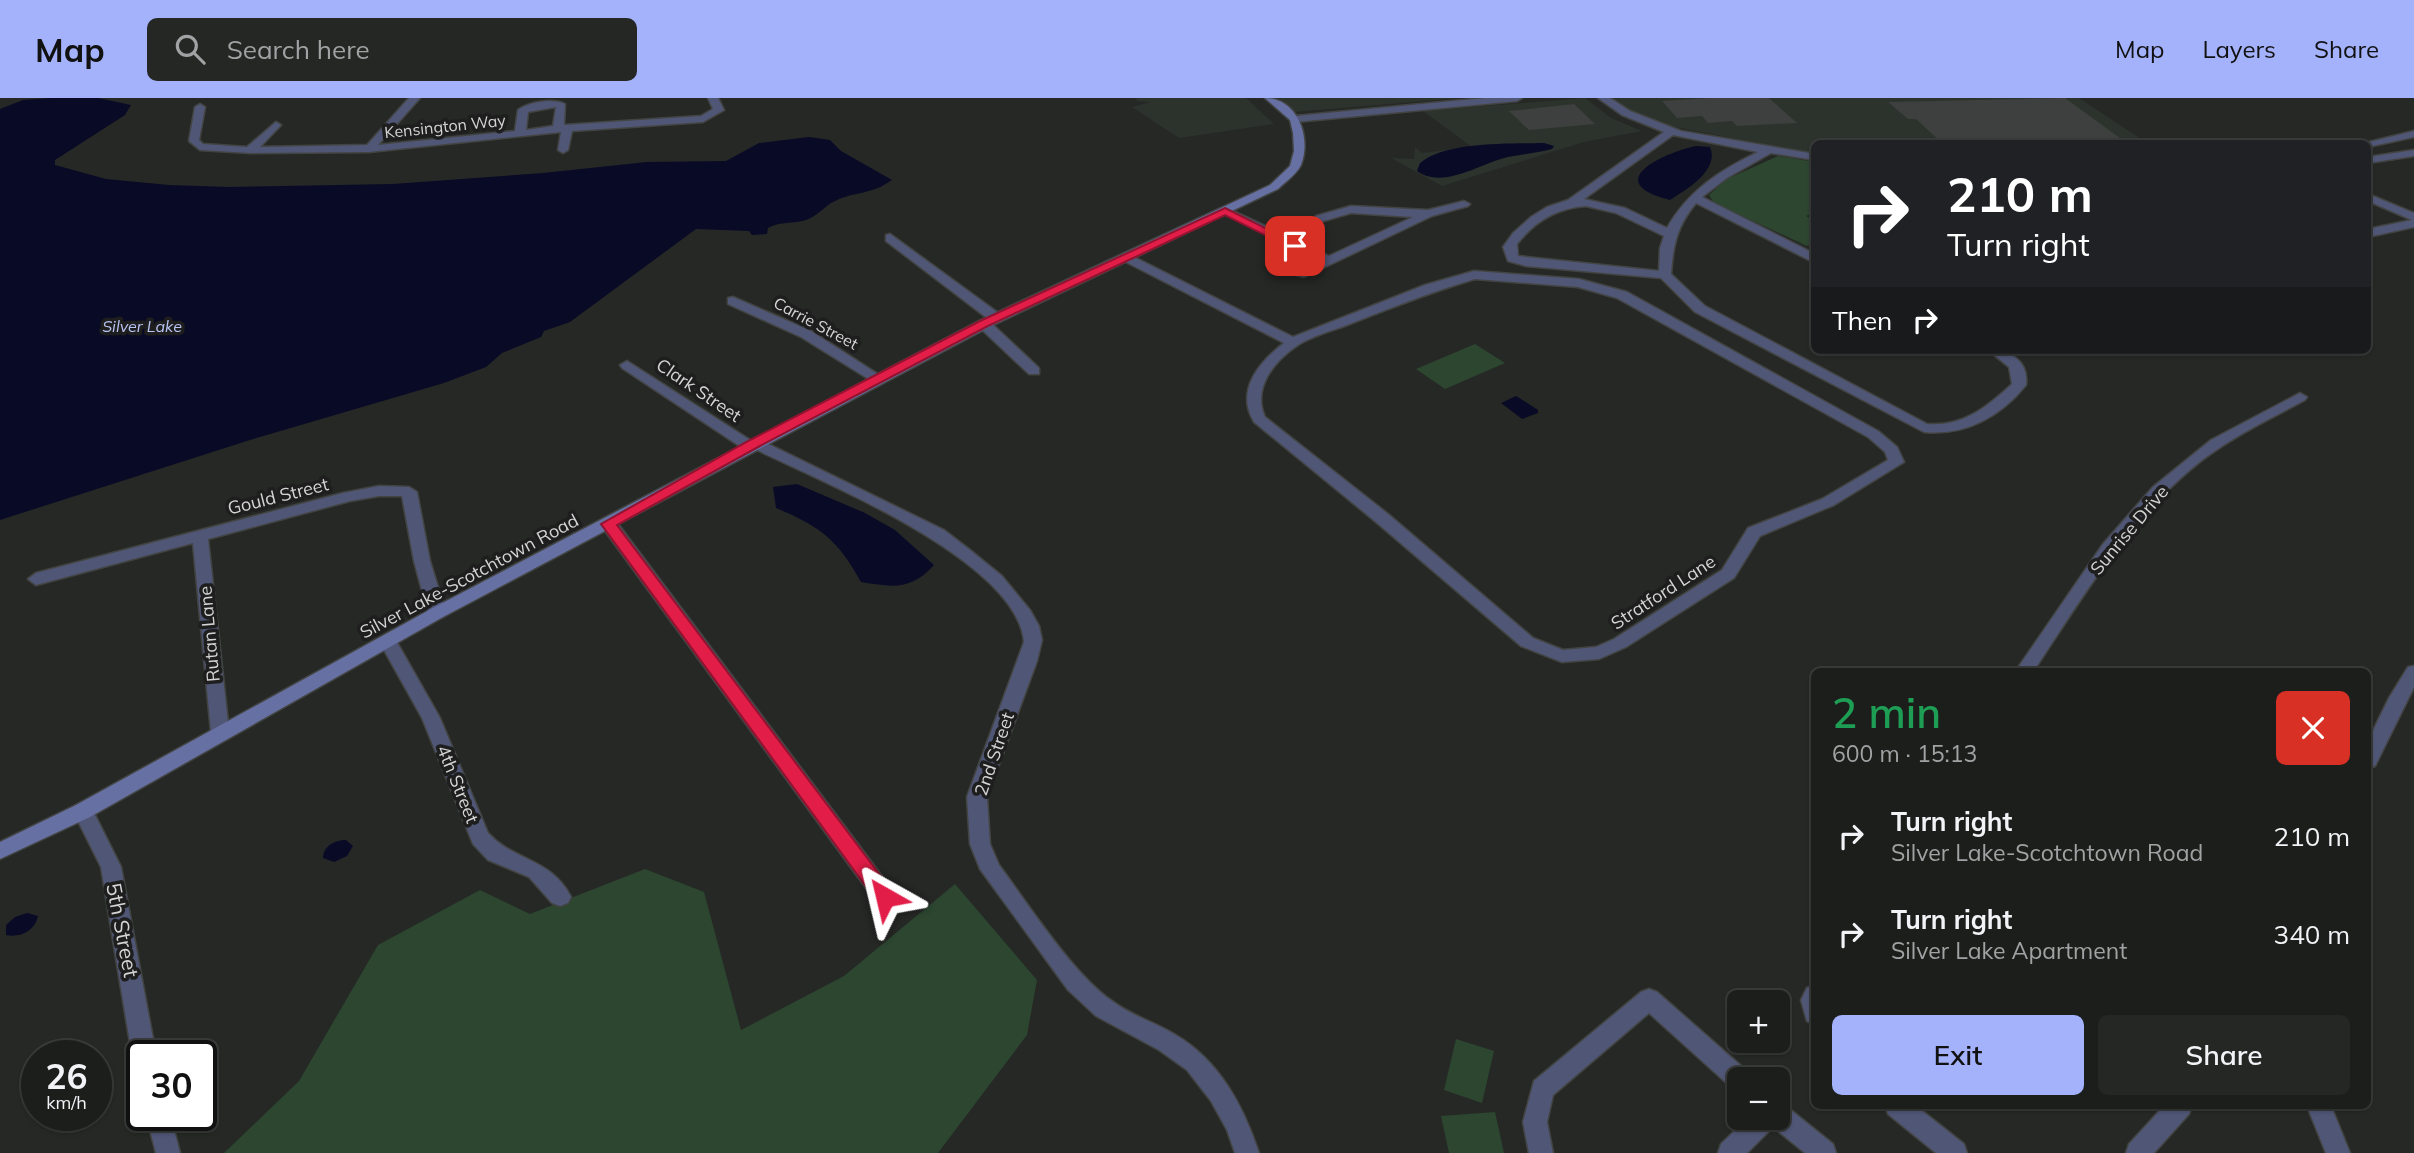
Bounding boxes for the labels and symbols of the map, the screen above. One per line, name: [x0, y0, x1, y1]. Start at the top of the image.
street label: Kensington Way: [383, 110, 507, 142]
pin: [1265, 216, 1325, 276]
street label: Carrie Street: [770, 292, 862, 354]
water label: Silver Lake: [102, 316, 182, 336]
street label: Clark Street: [652, 353, 746, 427]
street label: Gould Street: [225, 472, 331, 520]
street label: Sunrise Drive: [2085, 481, 2173, 579]
street label: Silver Lake-Scotchtown Road: [356, 508, 582, 644]
street label: Stratford Lane: [1606, 550, 1720, 634]
street label: Rutan Lane: [193, 585, 225, 683]
street label: 2nd Street: [969, 709, 1019, 799]
street label: 4th Street: [432, 742, 484, 826]
position arrow: [848, 860, 922, 934]
street label: 5th Street: [101, 880, 145, 980]
speed limit sign: 30: [126, 1040, 217, 1131]

